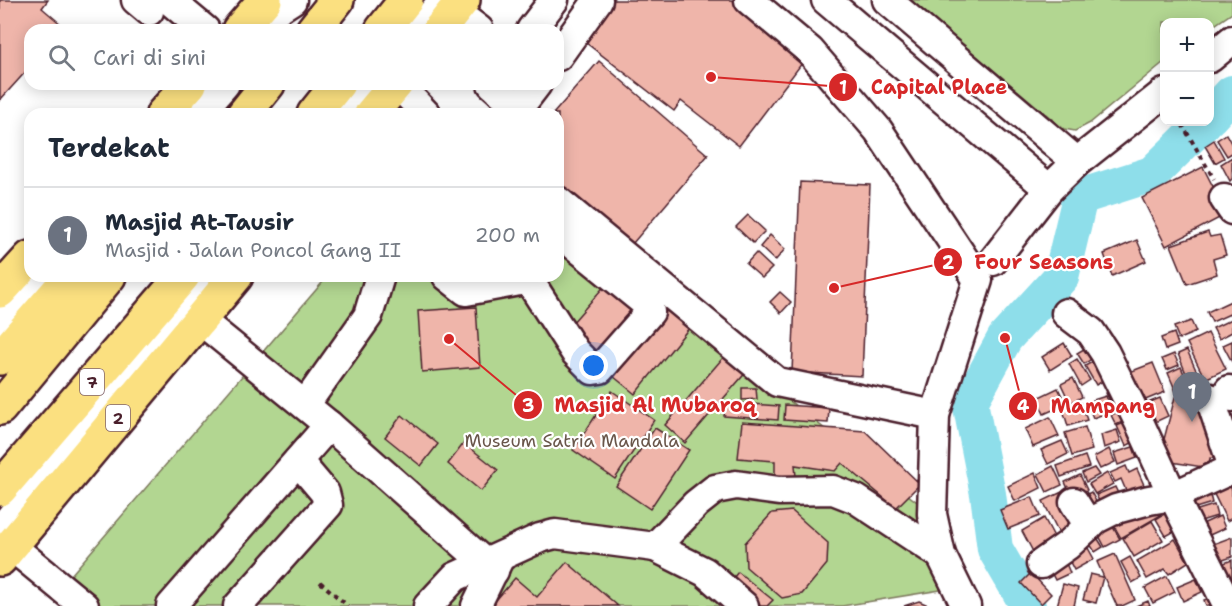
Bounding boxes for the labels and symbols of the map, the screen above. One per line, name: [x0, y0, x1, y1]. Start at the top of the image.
callout: Capital Place: [828, 68, 1019, 106]
text: Capital Place: [871, 74, 1007, 100]
text: 1: [839, 76, 847, 100]
callout: Four Seasons: [933, 243, 1125, 281]
text: Four Seasons: [975, 249, 1113, 275]
text: 2: [942, 251, 955, 275]
your location: [579, 351, 608, 380]
road number: 7: [80, 369, 104, 395]
pin: 1: [1172, 372, 1212, 422]
callout: Masjid Al Mubaroq: [513, 386, 768, 424]
callout: Mampang: [1008, 387, 1167, 425]
text: Masjid Al Mubaroq: [555, 392, 758, 418]
text: Mampang: [1051, 393, 1155, 419]
text: 3: [522, 394, 534, 418]
text: 4: [1017, 395, 1030, 419]
road number: 2: [106, 405, 130, 431]
park label: Museum Satria Mandala: [465, 429, 679, 453]

